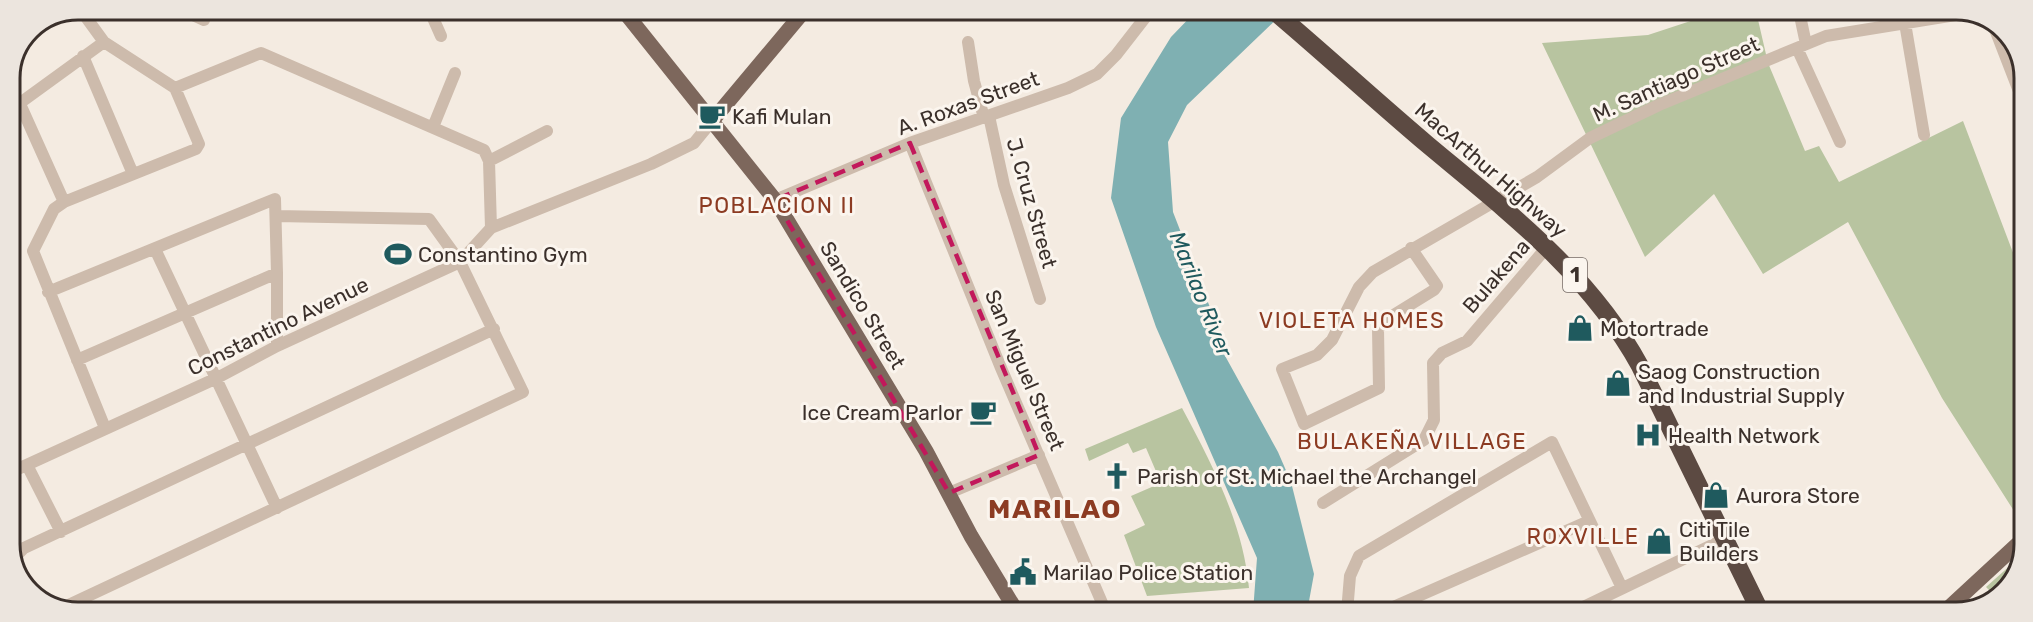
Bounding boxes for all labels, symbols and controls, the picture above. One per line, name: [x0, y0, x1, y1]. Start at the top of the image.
street label: M. Santiago Street: [1589, 31, 1763, 127]
street label: A. Roxas Street: [894, 66, 1042, 140]
street label: MacArthur Highway: [1410, 97, 1572, 243]
cafe icon: Kafi Mulan: [697, 101, 727, 131]
place label: Kafi Mulan: [732, 104, 831, 129]
street label: J. Cruz Street: [1001, 135, 1063, 271]
district label: POBLACION II: [699, 192, 855, 219]
water label: Marilao River: [1164, 227, 1239, 362]
street label: Bulakena: [1457, 234, 1535, 318]
street label: Sandico Street: [815, 237, 911, 373]
sports icon: Constantino Gym: [383, 239, 413, 269]
place label: Constantino Gym: [418, 242, 588, 267]
road number: 1: [1563, 258, 1587, 292]
street label: Constantino Avenue: [184, 271, 372, 381]
street label: San Miguel Street: [980, 286, 1070, 454]
district label: VIOLETA HOMES: [1259, 307, 1445, 334]
shop icon: Motortrade: [1565, 313, 1595, 343]
place label: Motortrade: [1600, 316, 1709, 341]
place label: Saog Construction and Industrial Supply: [1638, 359, 1845, 408]
shop icon: Saog Construction and Industrial Supply: [1603, 368, 1633, 398]
cafe icon: Ice Cream Parlor: [968, 397, 998, 427]
place label: Ice Cream Parlor: [802, 400, 963, 425]
hospital icon: Health Network: [1633, 420, 1663, 450]
place label: Health Network: [1668, 423, 1820, 448]
district label: BULAKEÑA VILLAGE: [1297, 428, 1527, 455]
church icon: Parish of St. Michael the Archangel: [1102, 461, 1132, 491]
place label: Parish of St. Michael the Archangel: [1137, 464, 1477, 489]
shop icon: Aurora Store: [1701, 480, 1731, 510]
place label: Aurora Store: [1736, 483, 1860, 508]
district label: MARILAO: [988, 493, 1122, 525]
place label: Citi Tile Builders: [1679, 517, 1759, 566]
district label: ROXVILLE: [1526, 523, 1640, 550]
shop icon: Citi Tile Builders: [1644, 526, 1674, 556]
public building icon: Marilao Police Station: [1008, 557, 1038, 587]
place label: Marilao Police Station: [1043, 560, 1253, 585]

